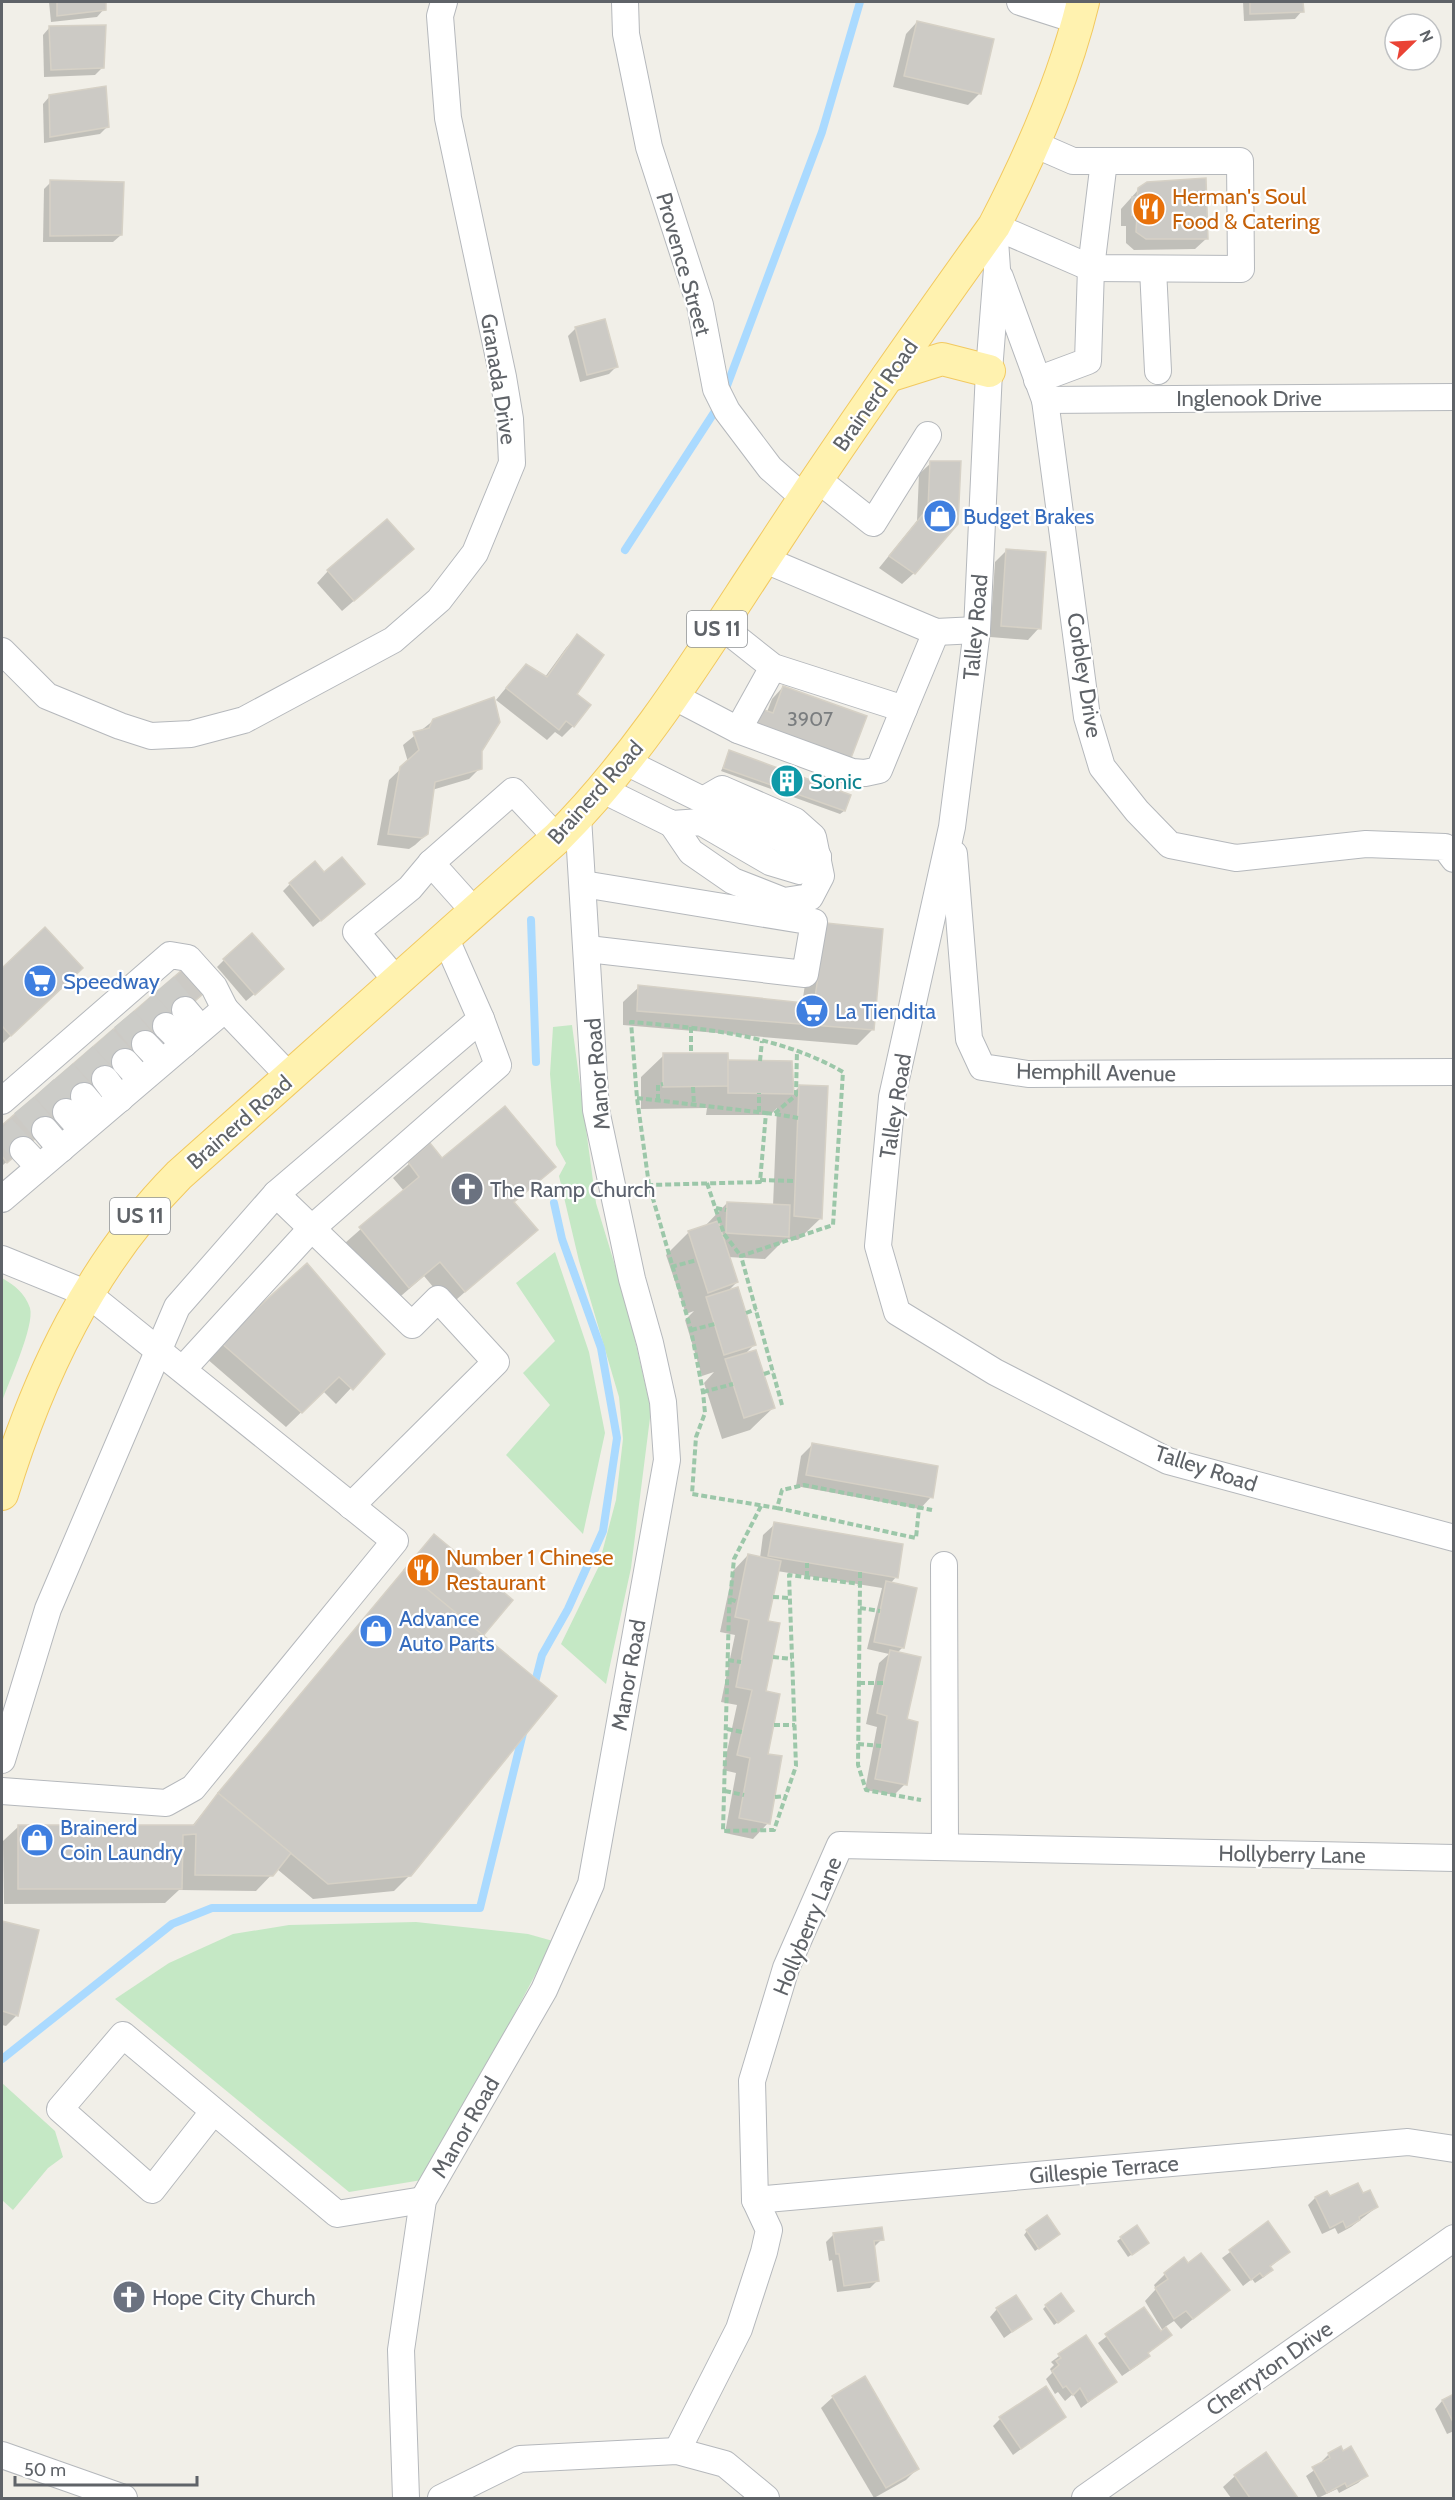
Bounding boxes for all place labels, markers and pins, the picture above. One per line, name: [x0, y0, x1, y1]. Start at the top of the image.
place label: Herman's Soul Food & Catering: [1172, 183, 1321, 235]
restaurant icon: Herman's Soul Food & Catering: [1131, 191, 1167, 227]
shop icon: Budget Brakes: [922, 498, 958, 534]
place label: Budget Brakes: [963, 503, 1094, 530]
building icon: Sonic: [769, 763, 805, 799]
place label: Sonic: [810, 768, 862, 795]
supermarket icon: Speedway: [22, 963, 58, 999]
place label: Speedway: [63, 968, 160, 995]
supermarket icon: La Tiendita: [794, 993, 830, 1029]
place label: La Tiendita: [835, 998, 937, 1025]
church icon: The Ramp Church: [449, 1171, 485, 1207]
place label: The Ramp Church: [490, 1176, 656, 1203]
place label: Number 1 Chinese Restaurant: [446, 1544, 614, 1596]
restaurant icon: Number 1 Chinese Restaurant: [405, 1552, 441, 1588]
place label: Advance Auto Parts: [399, 1605, 495, 1657]
shop icon: Advance Auto Parts: [358, 1613, 394, 1649]
place label: Brainerd Coin Laundry: [60, 1814, 183, 1866]
shop icon: Brainerd Coin Laundry: [19, 1822, 55, 1858]
church icon: Hope City Church: [111, 2279, 147, 2315]
place label: Hope City Church: [152, 2284, 316, 2311]

